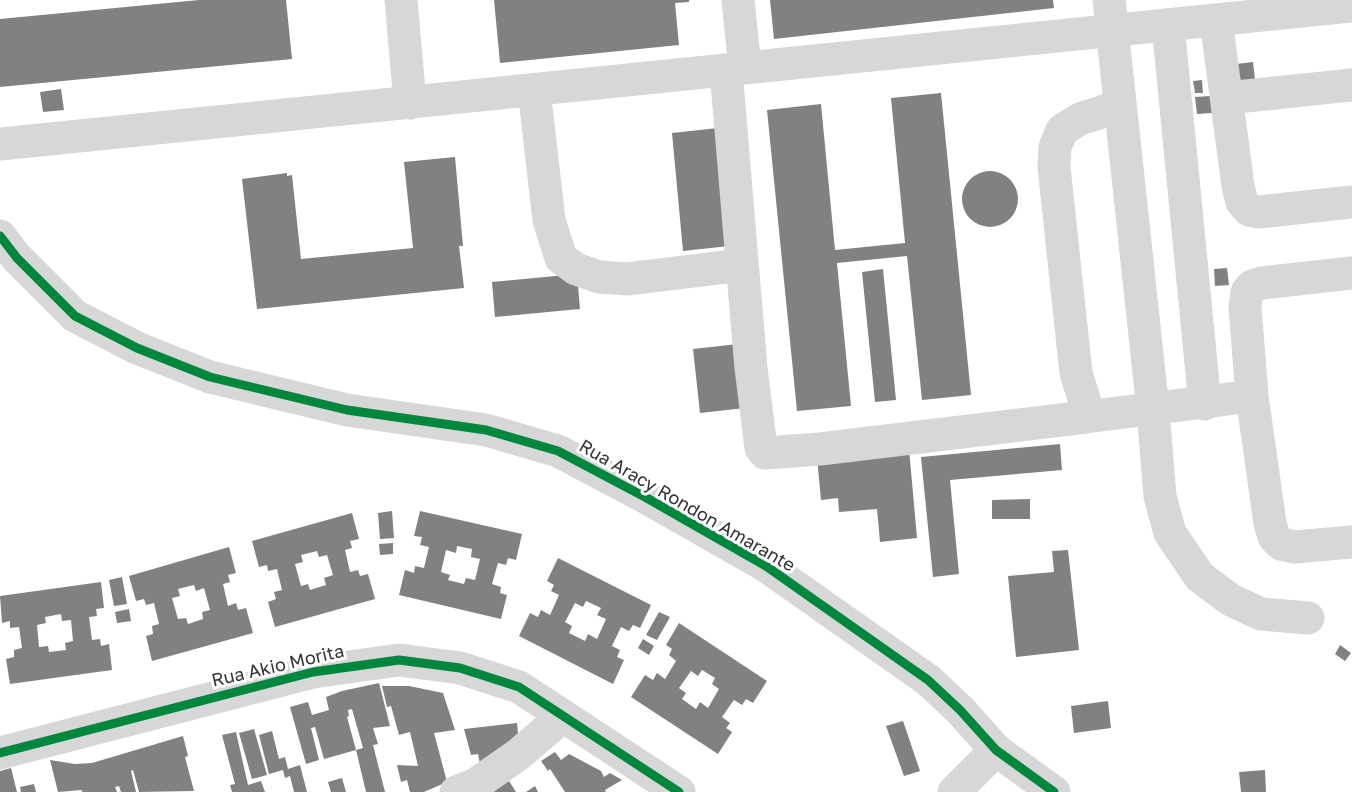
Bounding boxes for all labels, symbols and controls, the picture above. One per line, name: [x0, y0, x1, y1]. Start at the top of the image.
street label: Rua Aracy Rondon Amarante: [575, 435, 799, 577]
street label: Rua Akio Morita: [210, 640, 346, 692]

